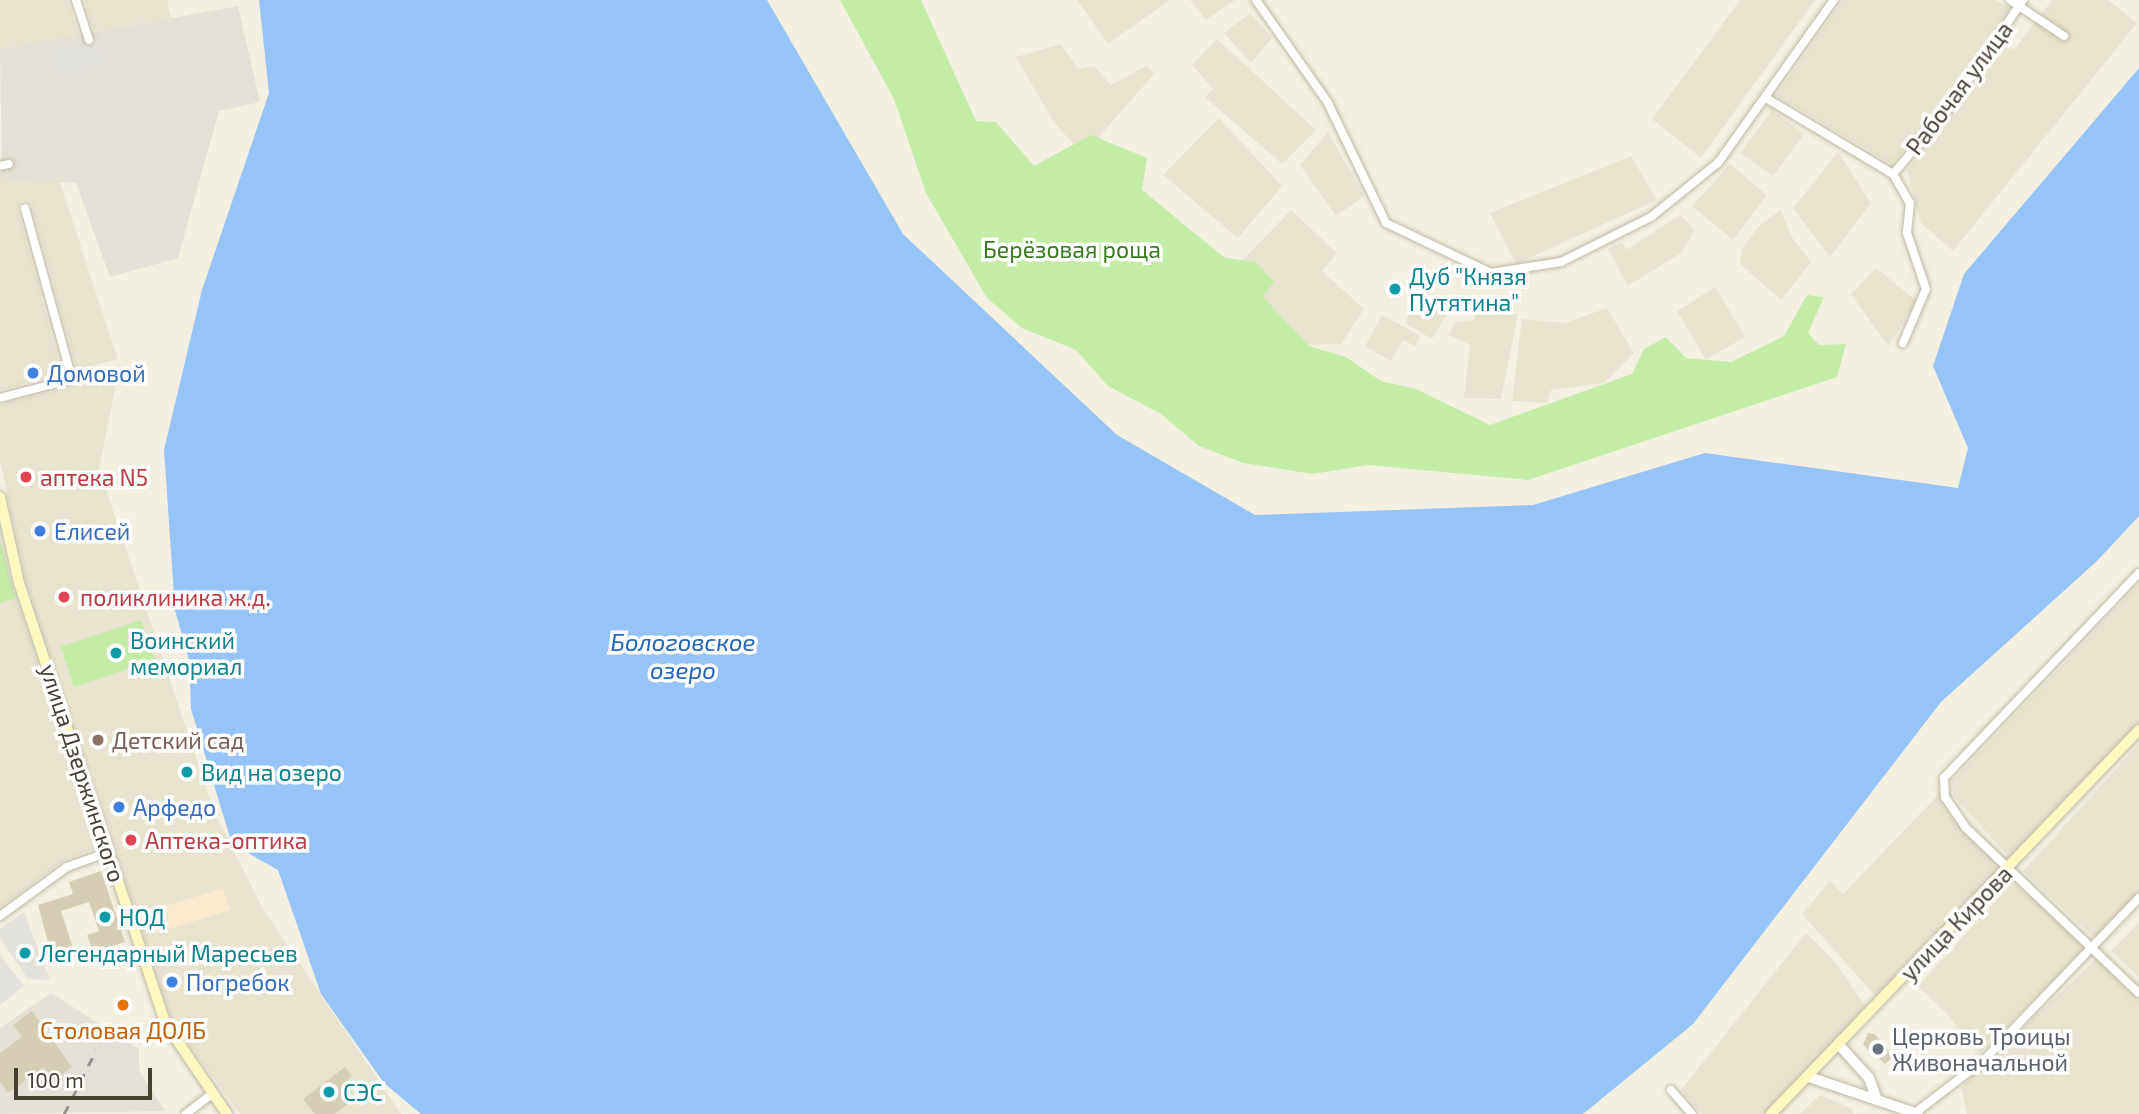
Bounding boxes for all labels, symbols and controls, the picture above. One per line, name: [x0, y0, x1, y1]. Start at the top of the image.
street label: Рабочая улица: [1900, 16, 2018, 160]
park label: Берёзовая роща: [983, 235, 1161, 263]
place label: Дуб "Князя Путятина": [1409, 262, 1527, 316]
marker: Дуб "Князя Путятина": [1387, 281, 1403, 297]
place label: Домовой: [47, 359, 146, 387]
marker: Домовой: [25, 365, 41, 381]
place label: аптека N5: [40, 463, 148, 491]
marker: аптека N5: [18, 469, 34, 485]
place label: Елисей: [54, 517, 130, 545]
marker: Елисей: [32, 523, 48, 539]
place label: поликлиника ж.д.: [80, 583, 271, 611]
marker: поликлиника ж.д.: [54, 587, 74, 607]
place label: Воинский мемориал: [130, 626, 242, 680]
water label: Бологовское озеро: [611, 628, 755, 684]
marker: Воинский мемориал: [108, 645, 124, 661]
street label: улица Дзержинского: [35, 660, 131, 886]
place label: Детский сад: [112, 726, 244, 754]
marker: Детский сад: [90, 732, 106, 748]
place label: Вид на озеро: [201, 758, 342, 786]
marker: Вид на озеро: [179, 764, 195, 780]
place label: Арфедо: [133, 793, 216, 821]
marker: Арфедо: [111, 799, 127, 815]
place label: Аптека-оптика: [145, 826, 308, 854]
marker: Аптека-оптика: [123, 832, 139, 848]
street label: улица Кирова: [1894, 860, 2018, 986]
place label: НОД: [119, 903, 165, 931]
marker: НОД: [97, 909, 113, 925]
place label: Легендарный Маресьев: [39, 939, 298, 967]
marker: Легендарный Маресьев: [17, 945, 33, 961]
place label: Погребок: [186, 968, 290, 996]
marker: Погребок: [164, 974, 180, 990]
marker: Столовая ДОЛБ: [115, 997, 131, 1013]
place label: Столовая ДОЛБ: [40, 1016, 206, 1044]
place label: Церковь Троицы Живоначальной: [1892, 1022, 2071, 1076]
marker: Церковь Троицы Живоначальной: [1870, 1041, 1886, 1057]
scale bar: [18, 1054, 156, 1098]
text: 100 m: [27, 1067, 84, 1092]
place label: СЭС: [343, 1078, 382, 1106]
marker: СЭС: [321, 1084, 337, 1100]

